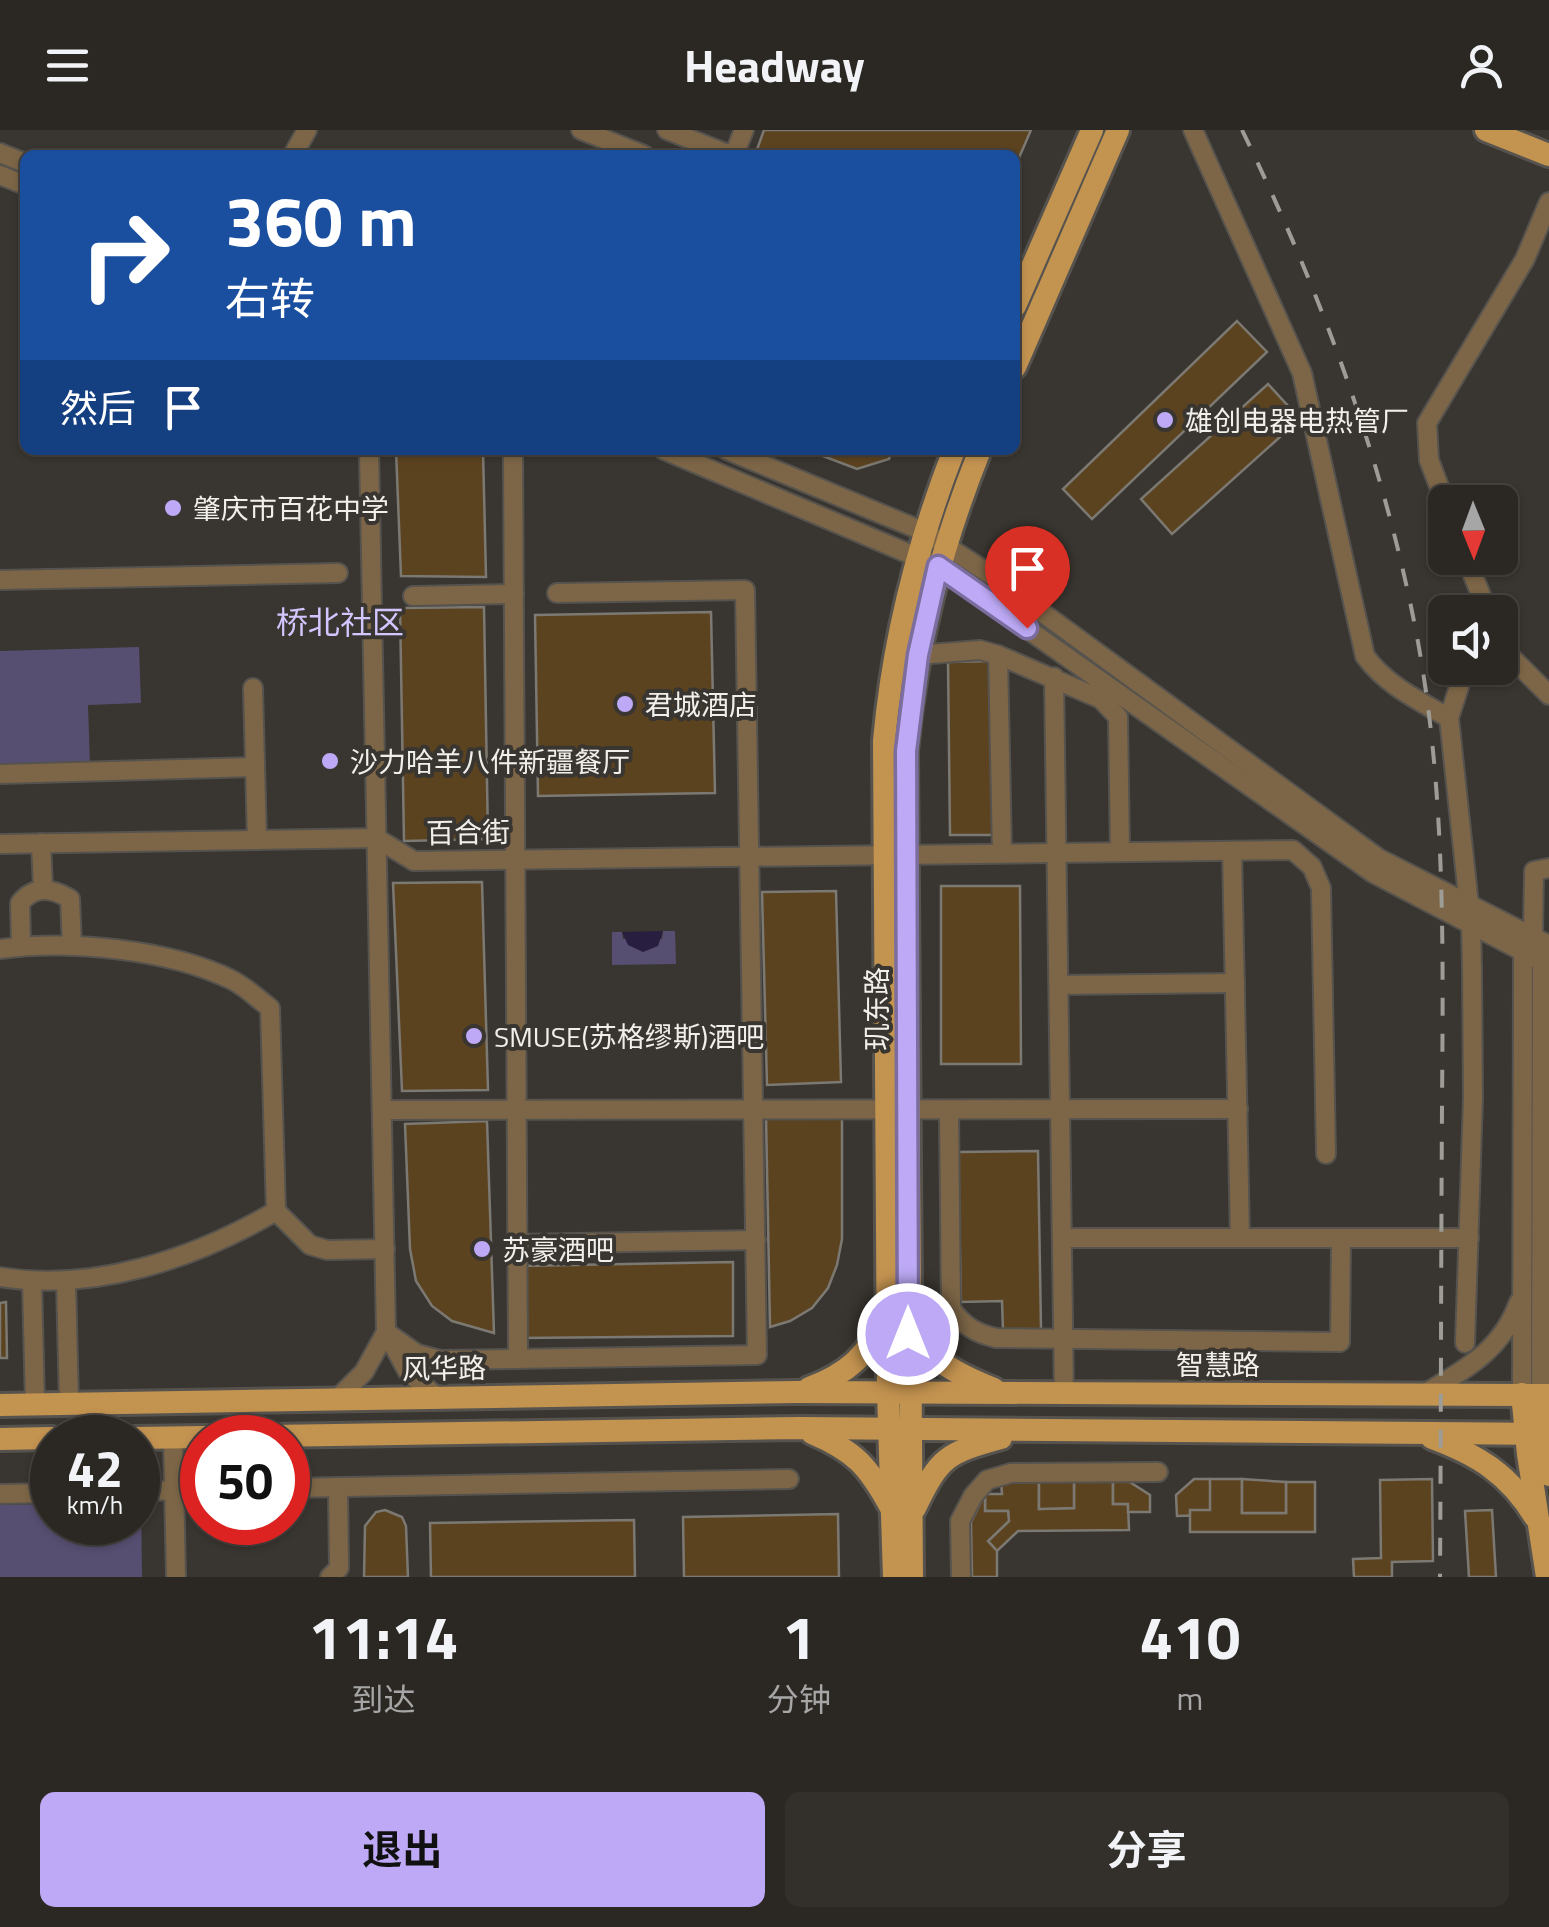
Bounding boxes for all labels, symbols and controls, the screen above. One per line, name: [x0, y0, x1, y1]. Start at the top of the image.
text: Headway: [684, 31, 865, 99]
icon: menu: [40, 38, 95, 93]
icon: person: [1454, 38, 1509, 93]
text: 360 m: [225, 167, 417, 273]
icon: right: [60, 190, 190, 320]
text: 右转: [225, 264, 315, 332]
text: 然后: [60, 379, 136, 437]
icon: arrive: [156, 380, 211, 435]
place label: 雄创电器电热管厂: [1185, 399, 1409, 442]
marker: 雄创电器电热管厂: [1154, 409, 1176, 431]
north arrow: [1428, 485, 1518, 575]
map controls: [1428, 485, 1518, 685]
place label: 肇庆市百花中学: [193, 487, 389, 530]
marker: 肇庆市百花中学: [162, 497, 184, 519]
pin: [985, 526, 1070, 629]
icon: arrive: [1000, 541, 1055, 596]
button: sound: [1428, 595, 1518, 685]
district label: 桥北社区: [276, 598, 404, 646]
place label: 君城酒店: [645, 683, 757, 726]
marker: 君城酒店: [614, 693, 636, 715]
place label: 沙力哈羊八件新疆餐厅: [350, 740, 630, 783]
marker: 沙力哈羊八件新疆餐厅: [319, 750, 341, 772]
street label: 百合街: [426, 810, 510, 854]
street label: 玑东路: [855, 967, 898, 1051]
place label: SMUSE(苏格缪斯)酒吧: [494, 1015, 764, 1058]
marker: SMUSE(苏格缪斯)酒吧: [463, 1025, 485, 1047]
place label: 苏豪酒吧: [502, 1228, 614, 1271]
marker: 苏豪酒吧: [471, 1238, 493, 1260]
position arrow: [856, 1282, 960, 1386]
street label: 智慧路: [1176, 1343, 1260, 1386]
street label: 风华路: [402, 1346, 486, 1390]
speed limit sign: 50: [180, 1415, 310, 1545]
text: 42: [67, 1430, 123, 1506]
text: km/h: [67, 1486, 123, 1524]
text: 11:14: [309, 1591, 458, 1682]
text: 1: [782, 1591, 816, 1682]
text: 410: [1140, 1591, 1240, 1682]
text: m: [1177, 1674, 1203, 1722]
text: 到达: [351, 1675, 415, 1723]
text: 分钟: [767, 1675, 831, 1723]
button: 退出: [40, 1792, 765, 1907]
button: 分享: [785, 1792, 1509, 1907]

